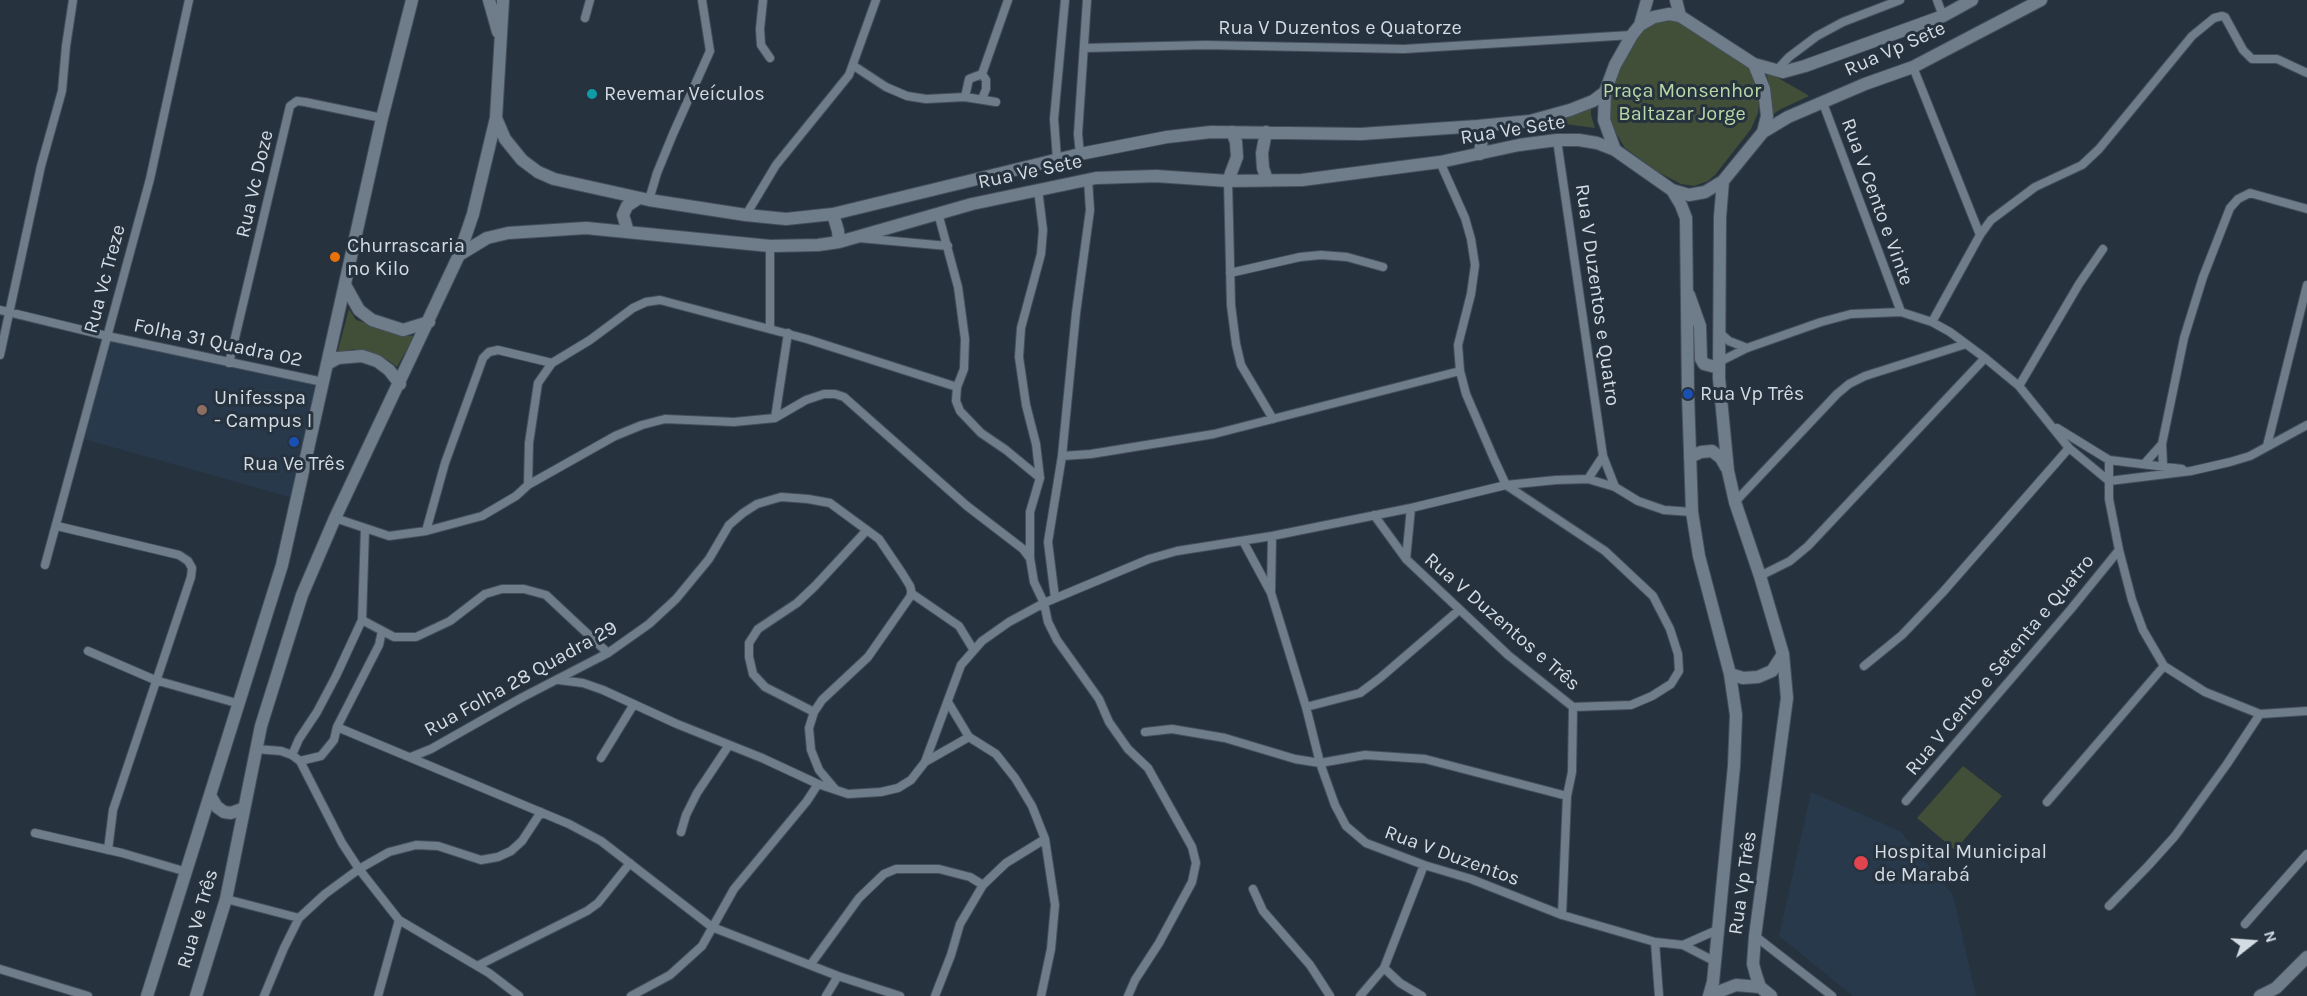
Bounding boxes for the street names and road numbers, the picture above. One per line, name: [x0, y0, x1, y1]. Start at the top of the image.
street label: Rua V Duzentos e Quatorze: [1218, 16, 1462, 40]
street label: Rua Vp Sete: [1841, 16, 1949, 82]
street label: Rua Ve Sete: [1459, 110, 1567, 150]
street label: Rua V Cento e Vinte: [1836, 115, 1918, 289]
street label: Rua Vc Doze: [231, 128, 279, 240]
street label: Rua Ve Sete: [976, 149, 1084, 195]
street label: Rua V Duzentos e Quatro: [1570, 183, 1624, 407]
street label: Rua Vc Treze: [79, 222, 131, 336]
street label: Folha 31 Quadra 02: [131, 313, 305, 373]
street label: Rua V Duzentos e Três: [1419, 548, 1585, 696]
street label: Rua V Cento e Setenta e Quatro: [1900, 550, 2100, 780]
street label: Rua Folha 28 Quadra 29: [420, 616, 622, 742]
street label: Rua V Duzentos: [1381, 820, 1523, 892]
street label: Rua Vp Três: [1724, 830, 1762, 936]
street label: Rua Ve Três: [172, 867, 224, 971]

